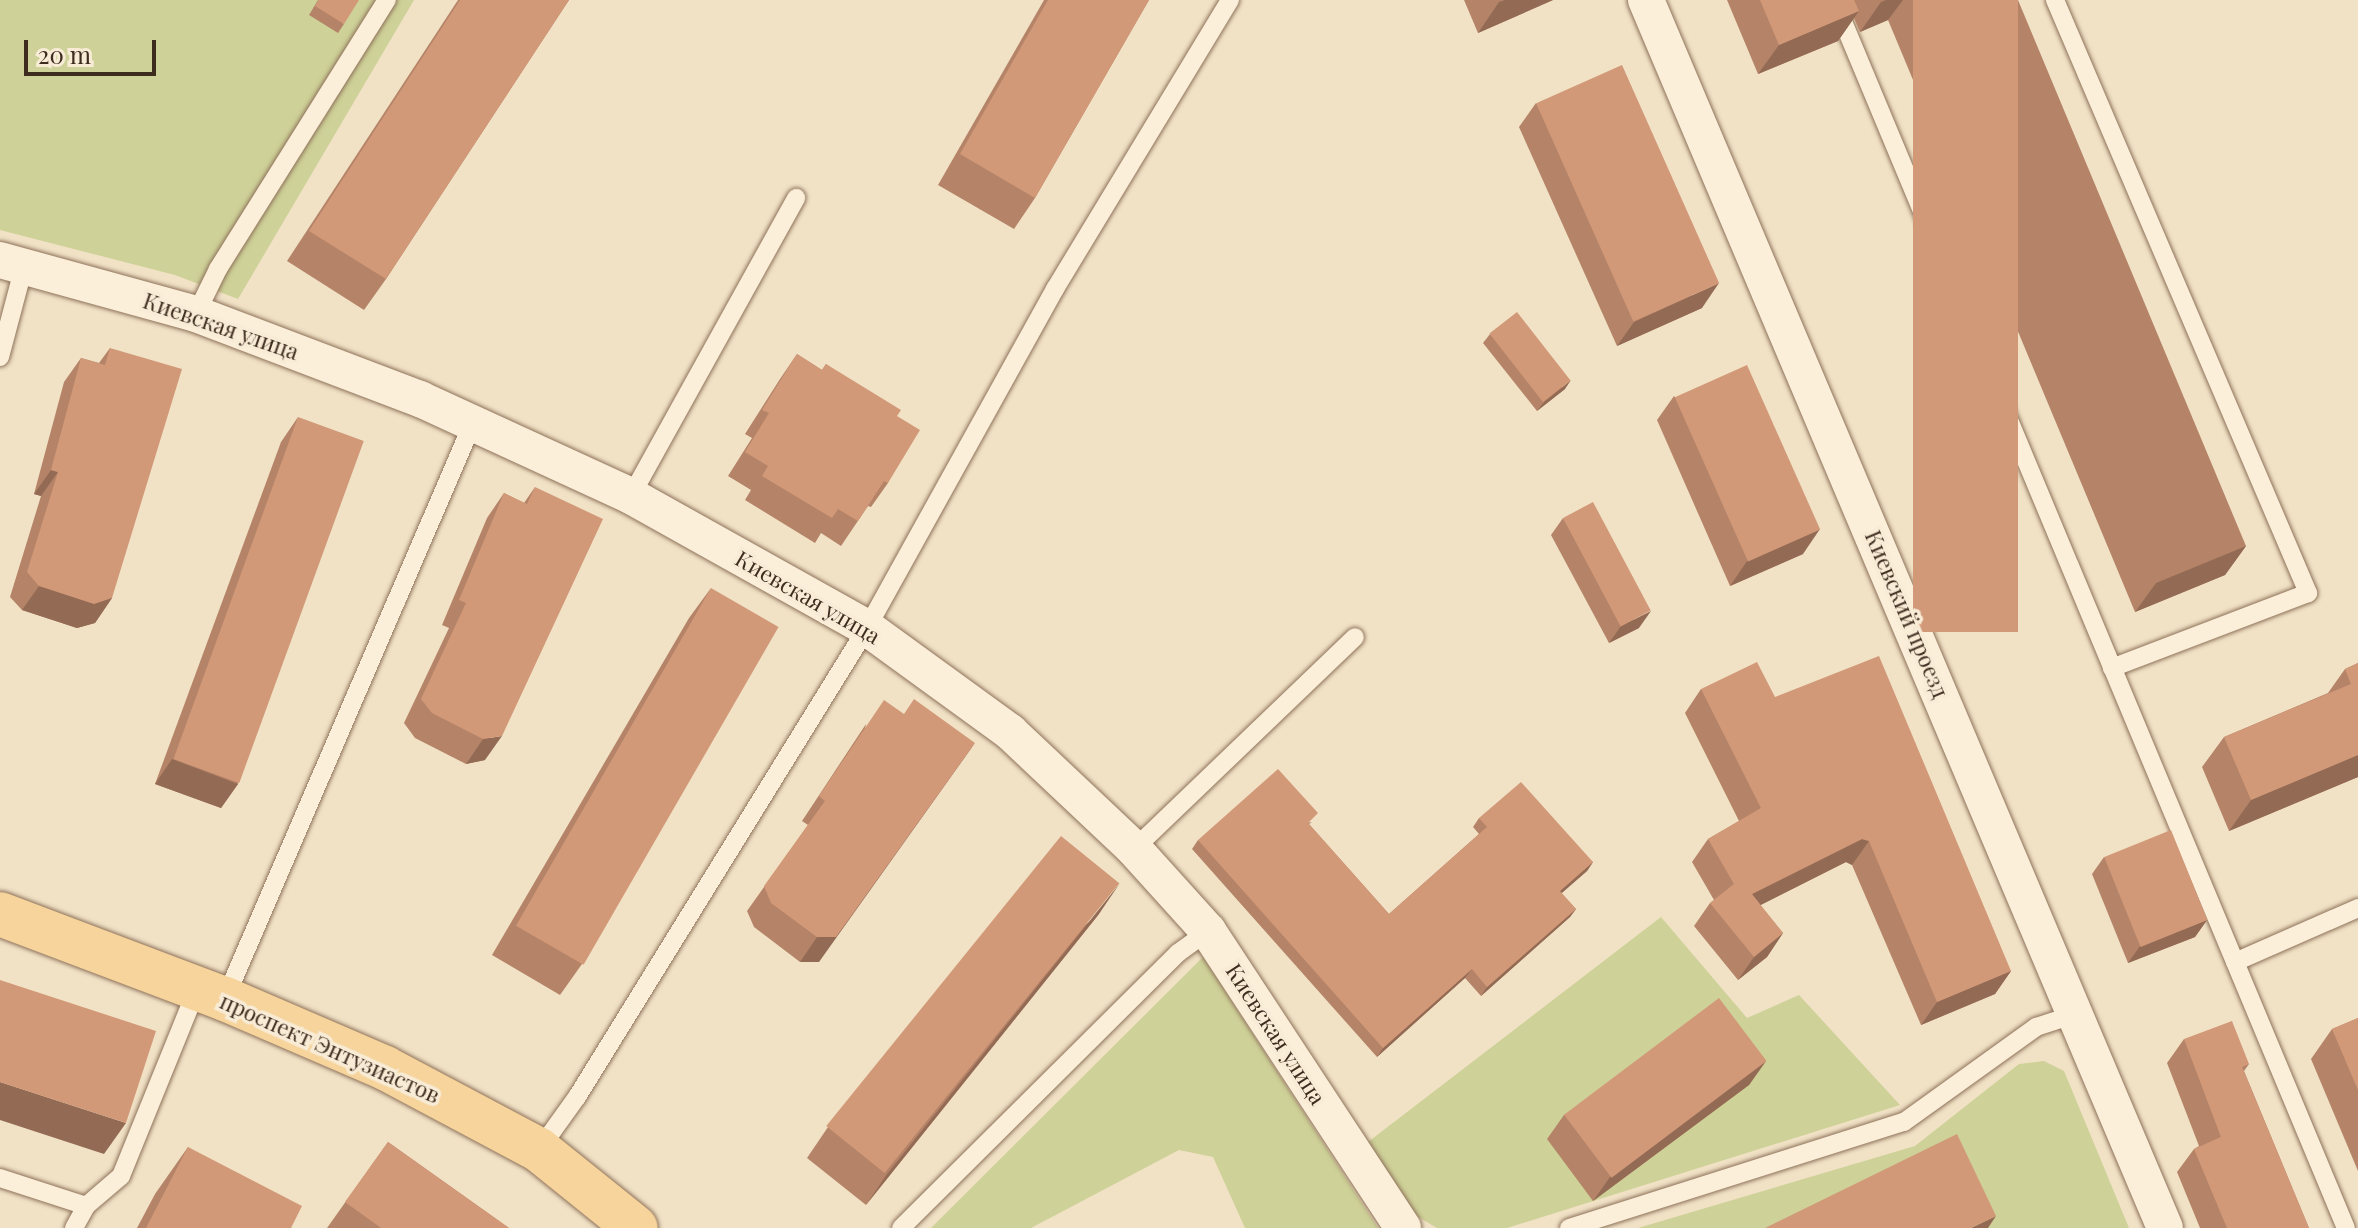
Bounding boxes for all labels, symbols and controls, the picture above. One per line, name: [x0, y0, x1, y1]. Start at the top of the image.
scale bar: [28, 24, 160, 74]
text: 20 m: [38, 38, 91, 70]
street label: Киевская улица: [140, 287, 302, 365]
street label: Киевский проезд: [1860, 526, 1954, 702]
street label: Киевская улица: [731, 545, 885, 649]
street label: Киевская улица: [1221, 959, 1331, 1109]
street label: проспект Энтузиастов: [216, 988, 444, 1108]

